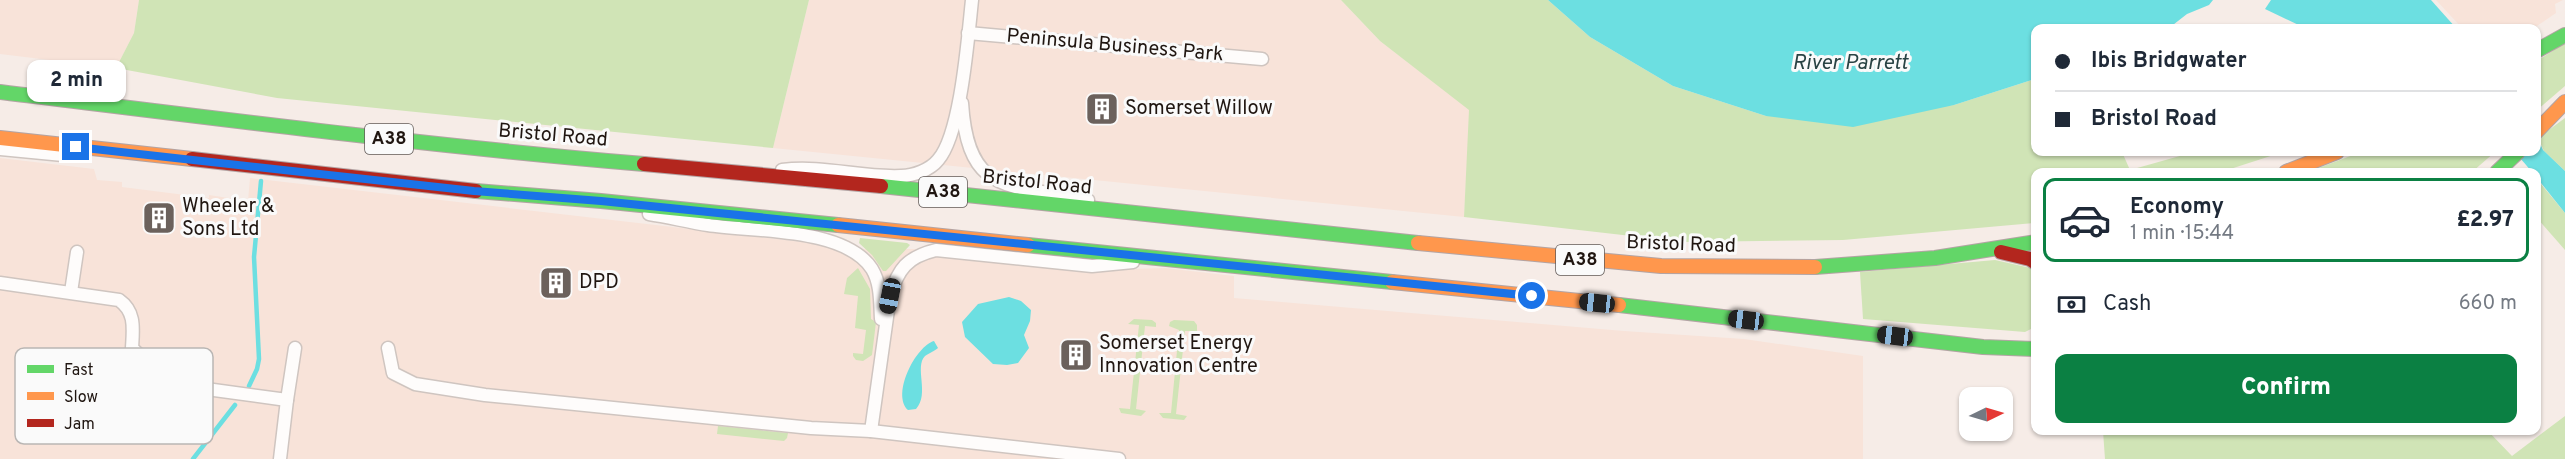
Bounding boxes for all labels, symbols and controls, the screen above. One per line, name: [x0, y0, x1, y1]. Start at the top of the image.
street label: Peninsula Business Park: [1005, 24, 1225, 68]
text: Ibis Bridgwater: [2091, 48, 2247, 75]
water label: River Parrett: [1792, 50, 1909, 77]
callout: 2 min: [26, 60, 125, 102]
text: 2 min: [50, 68, 103, 94]
building icon: Somerset Willow: [1084, 91, 1120, 127]
place label: Somerset Willow: [1125, 96, 1273, 122]
text: Bristol Road: [2091, 106, 2217, 133]
street label: Bristol Road: [497, 118, 609, 154]
road number: A38: [365, 124, 413, 154]
route end: [62, 133, 89, 160]
street label: Bristol Road: [981, 164, 1093, 202]
road number: A38: [919, 177, 967, 207]
icon: car: [2058, 193, 2112, 247]
place label: Wheeler & Sons Ltd: [182, 194, 275, 243]
text: Economy: [2130, 194, 2224, 221]
building icon: Wheeler & Sons Ltd: [141, 200, 177, 236]
text: £2.97: [2457, 207, 2514, 234]
text: 1 min · 15:44: [2130, 221, 2234, 247]
street label: Bristol Road: [1626, 230, 1736, 260]
road number: A38: [1556, 245, 1604, 275]
building icon: DPD: [538, 265, 574, 301]
place label: DPD: [579, 270, 619, 296]
car: [878, 277, 902, 315]
route start: [1518, 282, 1545, 309]
icon: cash: [2055, 288, 2088, 321]
text: Cash: [2103, 291, 2152, 318]
text: 660 m: [2459, 291, 2517, 317]
car: [1578, 292, 1616, 314]
car: [1727, 309, 1765, 331]
car: [1876, 325, 1914, 347]
place label: Somerset Energy Innovation Centre: [1099, 331, 1258, 380]
building icon: Somerset Energy Innovation Centre: [1058, 337, 1094, 373]
legend: [15, 348, 213, 444]
button: Confirm: [2055, 354, 2517, 423]
text: Fast: [64, 361, 94, 381]
north arrow: [1959, 387, 2013, 441]
map controls: [1959, 387, 2013, 441]
text: Slow: [64, 388, 98, 408]
text: Jam: [64, 415, 95, 435]

